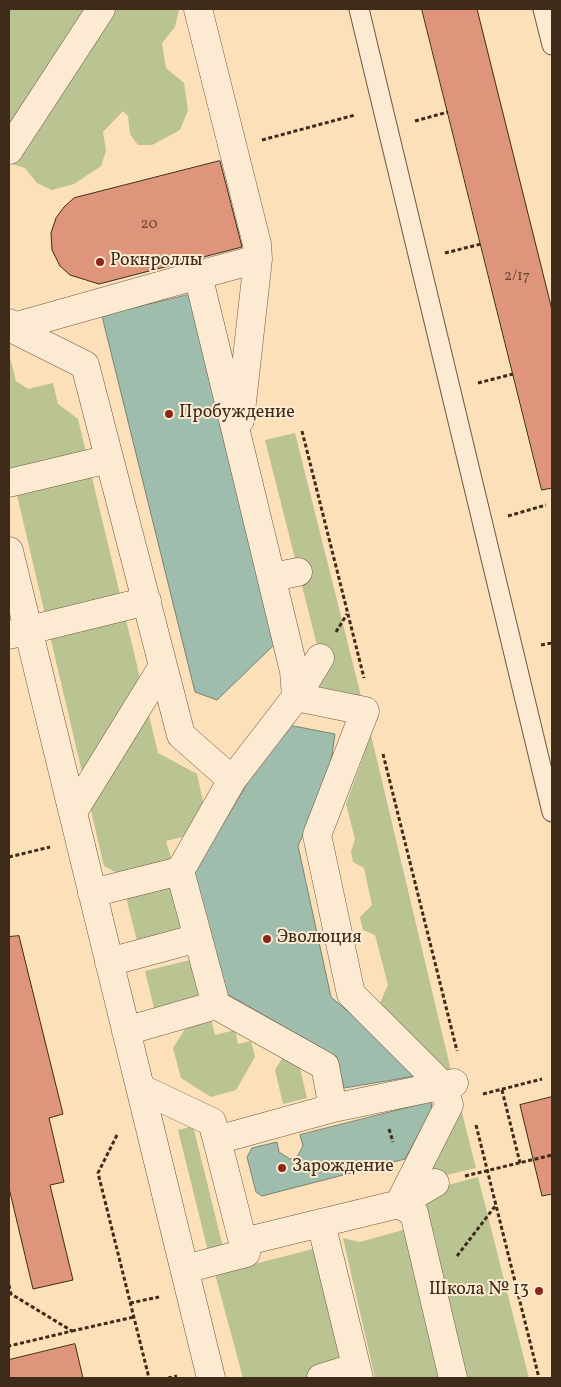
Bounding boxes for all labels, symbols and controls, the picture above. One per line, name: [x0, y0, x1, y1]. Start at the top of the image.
house number: 20: [141, 216, 157, 234]
place label: Рокнроллы: [110, 251, 202, 273]
marker: Рокнроллы: [94, 256, 106, 268]
house number: 2/17: [504, 268, 530, 286]
place label: Пробуждение: [179, 403, 295, 425]
marker: Пробуждение: [163, 408, 175, 420]
place label: Эволюция: [277, 928, 362, 950]
marker: Эволюция: [261, 933, 273, 945]
place label: Зарождение: [292, 1157, 394, 1179]
marker: Зарождение: [276, 1162, 288, 1174]
place label: Школа № 13: [429, 1280, 529, 1302]
marker: Школа № 13: [533, 1285, 545, 1297]

